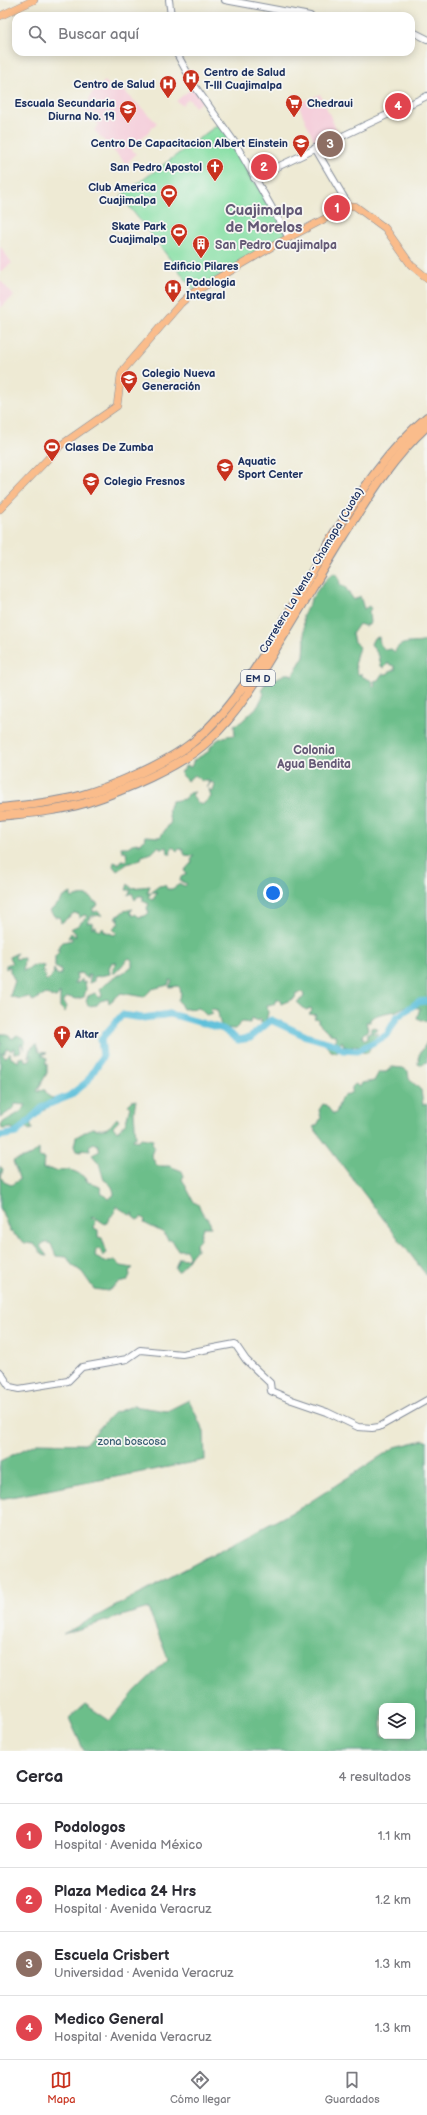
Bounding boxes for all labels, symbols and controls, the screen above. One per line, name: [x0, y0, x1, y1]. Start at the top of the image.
search box: [12, 12, 415, 56]
icon: search: [26, 23, 48, 45]
text: Buscar aquí: [58, 25, 139, 44]
place label: Centro de Salud T-lll Cuajimalpa: [204, 66, 285, 92]
hospital icon: Centro de Salud T-lll Cuajimalpa: [181, 68, 201, 93]
hospital icon: Centro de Salud: [158, 74, 178, 99]
place label: Centro de Salud: [74, 78, 155, 91]
pin: 4: [385, 91, 411, 121]
supermarket icon: Chedraui: [284, 93, 304, 118]
place label: Escuala Secundaria Diurna No. 19: [14, 97, 115, 123]
place label: Chedraui: [307, 97, 353, 110]
school or university icon: Escuala Secundaria Diurna No. 19: [118, 99, 138, 124]
pin: 3: [317, 129, 343, 159]
school or university icon: Centro De Capacitacion Albert Einstein: [291, 133, 311, 158]
place label: Centro De Capacitacion Albert Einstein: [91, 137, 288, 150]
pin: 2: [251, 152, 277, 182]
church icon: San Pedro Apostol: [205, 157, 225, 182]
place label: San Pedro Apostol: [110, 161, 202, 174]
place label: Club America Cuajimalpa: [88, 181, 156, 207]
sports icon: Club America Cuajimalpa: [159, 183, 179, 208]
pin: 1: [324, 193, 350, 223]
district label: Cuajimalpa de Morelos: [225, 201, 303, 237]
place label: Skate Park Cuajimalpa: [109, 220, 166, 246]
sports icon: Skate Park Cuajimalpa: [169, 222, 189, 247]
building icon: Edificio Pilares: [191, 234, 211, 259]
district label: San Pedro Cuajimalpa: [215, 238, 337, 253]
place label: Edificio Pilares: [164, 260, 239, 273]
place label: Podologia Integral: [186, 276, 236, 302]
hospital icon: Podologia Integral: [163, 278, 183, 303]
place label: Colegio Nueva Generación: [142, 367, 215, 393]
school or university icon: Colegio Nueva Generación: [119, 369, 139, 394]
sports icon: Clases De Zumba: [42, 437, 62, 462]
place label: Clases De Zumba: [65, 441, 154, 454]
place label: Aquatic Sport Center: [237, 455, 304, 481]
school or university icon: Aquatic Sport Center: [215, 457, 235, 482]
school or university icon: Colegio Fresnos: [81, 471, 101, 496]
place label: Colegio Fresnos: [104, 475, 186, 488]
street label: Carretera La Venta - Chamapa (Cuota): [257, 485, 366, 656]
road number: EM D: [241, 670, 275, 686]
district label: Colonia Agua Bendita: [276, 743, 351, 772]
your location: [263, 883, 283, 903]
church icon: Altar: [52, 1024, 72, 1049]
place label: Altar: [74, 1028, 99, 1041]
park label: zona boscosa: [98, 1435, 166, 1448]
map controls: [379, 1703, 415, 1739]
button: layers: [379, 1703, 415, 1739]
text: Cerca: [16, 1767, 63, 1787]
text: 4 resultados: [339, 1769, 411, 1785]
text: Podologos: [54, 1818, 125, 1837]
text: 1: [26, 1828, 32, 1844]
text: 1.1 km: [378, 1828, 411, 1844]
text: Hospital · Avenida México: [54, 1837, 203, 1853]
text: Plaza Medica 24 Hrs: [54, 1882, 196, 1901]
text: 2: [25, 1892, 33, 1908]
text: 1.2 km: [375, 1892, 411, 1908]
text: Hospital · Avenida Veracruz: [54, 1901, 212, 1917]
text: Escuela Crisbert: [54, 1946, 169, 1965]
text: 3: [25, 1956, 33, 1972]
text: 1.3 km: [375, 1956, 411, 1972]
text: Universidad · Avenida Veracruz: [54, 1965, 233, 1981]
text: Medico General: [54, 2010, 163, 2029]
text: 4: [25, 2020, 33, 2036]
text: 1.3 km: [375, 2020, 411, 2036]
text: Hospital · Avenida Veracruz: [54, 2029, 212, 2045]
tab: Mapa: [47, 2069, 76, 2106]
tab: Cómo llegar: [170, 2069, 230, 2106]
tab: Guardados: [325, 2069, 380, 2106]

